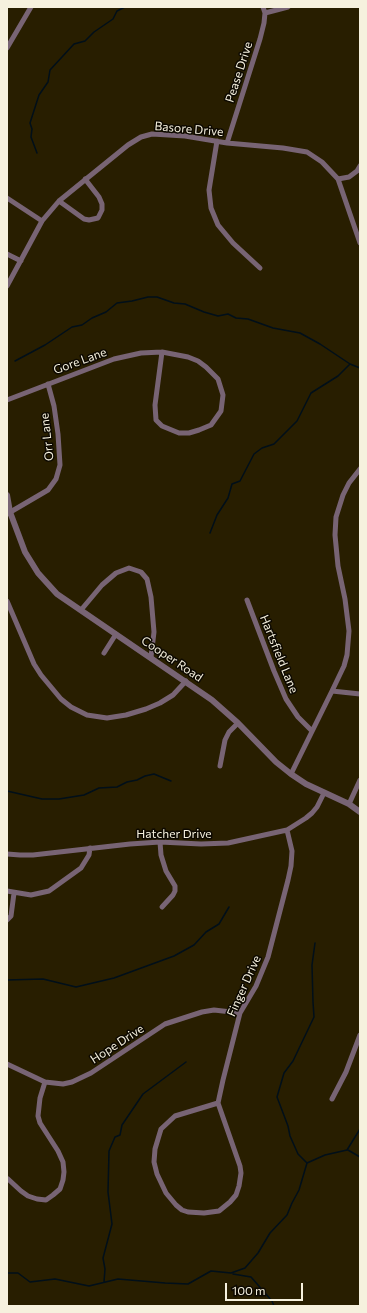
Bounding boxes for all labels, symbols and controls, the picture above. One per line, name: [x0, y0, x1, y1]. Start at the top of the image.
street label: Pease Drive: [222, 40, 256, 104]
street label: Basore Drive: [154, 119, 224, 139]
street label: Gore Lane: [51, 345, 109, 377]
street label: Orr Lane: [37, 412, 57, 462]
street label: Hartsfield Lane: [257, 613, 301, 695]
street label: Cooper Road: [139, 633, 205, 685]
street label: Hatcher Drive: [136, 827, 212, 841]
street label: Finger Drive: [224, 953, 264, 1019]
street label: Hope Drive: [88, 1021, 146, 1067]
scale bar: [227, 1275, 305, 1301]
text: 100 m: [232, 1283, 266, 1297]

